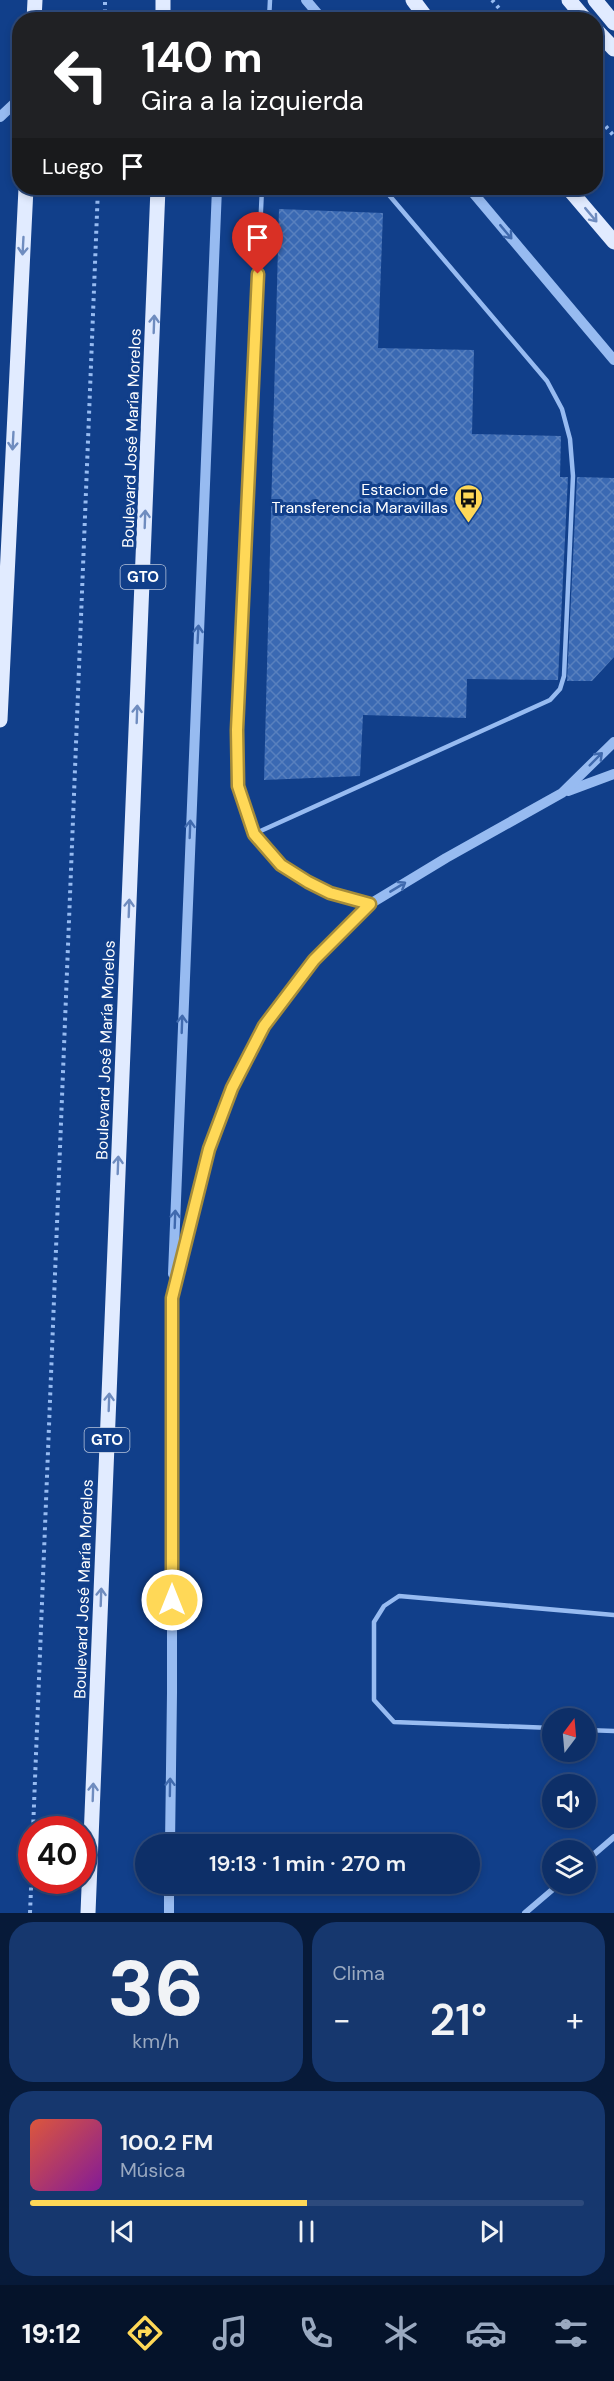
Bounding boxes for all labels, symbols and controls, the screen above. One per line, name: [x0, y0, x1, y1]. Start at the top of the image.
text: 140 m: [141, 30, 263, 85]
icon: left: [42, 36, 120, 114]
text: Gira a la izquierda: [141, 83, 364, 118]
icon: arrive: [116, 150, 149, 183]
text: Luego: [42, 152, 104, 181]
one-way arrow: [584, 207, 598, 222]
pin: [232, 212, 283, 274]
icon: arrive: [241, 221, 274, 254]
one-way arrow: [499, 224, 513, 239]
one-way arrow: [17, 235, 28, 255]
one-way arrow: [148, 314, 159, 334]
street label: Boulevard José María Morelos: [117, 328, 146, 548]
one-way arrow: [7, 430, 18, 450]
place label: Estacion de Transferencia Maravillas: [271, 479, 448, 518]
bus stop icon: Estacion de Transferencia Maravillas: [453, 482, 485, 524]
one-way arrow: [140, 509, 151, 529]
road number: GTO: [120, 565, 166, 589]
one-way arrow: [193, 625, 204, 645]
one-way arrow: [132, 704, 143, 724]
one-way arrow: [589, 752, 604, 767]
one-way arrow: [184, 820, 196, 840]
one-way arrow: [389, 881, 406, 893]
one-way arrow: [123, 899, 134, 919]
street label: Boulevard José María Morelos: [91, 940, 120, 1160]
one-way arrow: [177, 1015, 188, 1035]
one-way arrow: [113, 1156, 124, 1176]
one-way arrow: [169, 1210, 180, 1230]
one-way arrow: [103, 1392, 114, 1412]
road number: GTO: [84, 1428, 130, 1452]
street label: Boulevard José María Morelos: [69, 1479, 98, 1699]
position arrow: [140, 1568, 204, 1632]
one-way arrow: [95, 1587, 106, 1607]
north arrow: [542, 1708, 596, 1762]
map controls: [542, 1708, 596, 1894]
button: sound: [542, 1774, 596, 1828]
one-way arrow: [165, 1777, 176, 1797]
one-way arrow: [87, 1782, 99, 1802]
speed limit sign: 40: [18, 1816, 96, 1894]
button: layers: [542, 1840, 596, 1894]
text: 19:13 · 1 min · 270 m: [209, 1849, 406, 1878]
text: 36: [108, 1938, 204, 2039]
text: Clima: [333, 1960, 385, 1986]
text: 21°: [429, 1990, 487, 2049]
text: −: [333, 1998, 351, 2041]
text: +: [566, 1998, 584, 2041]
text: km/h: [132, 2028, 179, 2054]
text: 100.2 FM: [120, 2128, 213, 2157]
text: Música: [120, 2157, 185, 2183]
icon: previous: [106, 2215, 139, 2248]
icon: pause: [290, 2215, 323, 2248]
icon: next: [475, 2215, 508, 2248]
icon: directions: [124, 2312, 166, 2354]
icon: music: [209, 2312, 251, 2354]
icon: phone: [295, 2312, 337, 2354]
icon: climate: [380, 2312, 422, 2354]
icon: car: [465, 2312, 507, 2354]
icon: filters: [550, 2312, 592, 2354]
text: 19:12: [22, 2316, 81, 2351]

